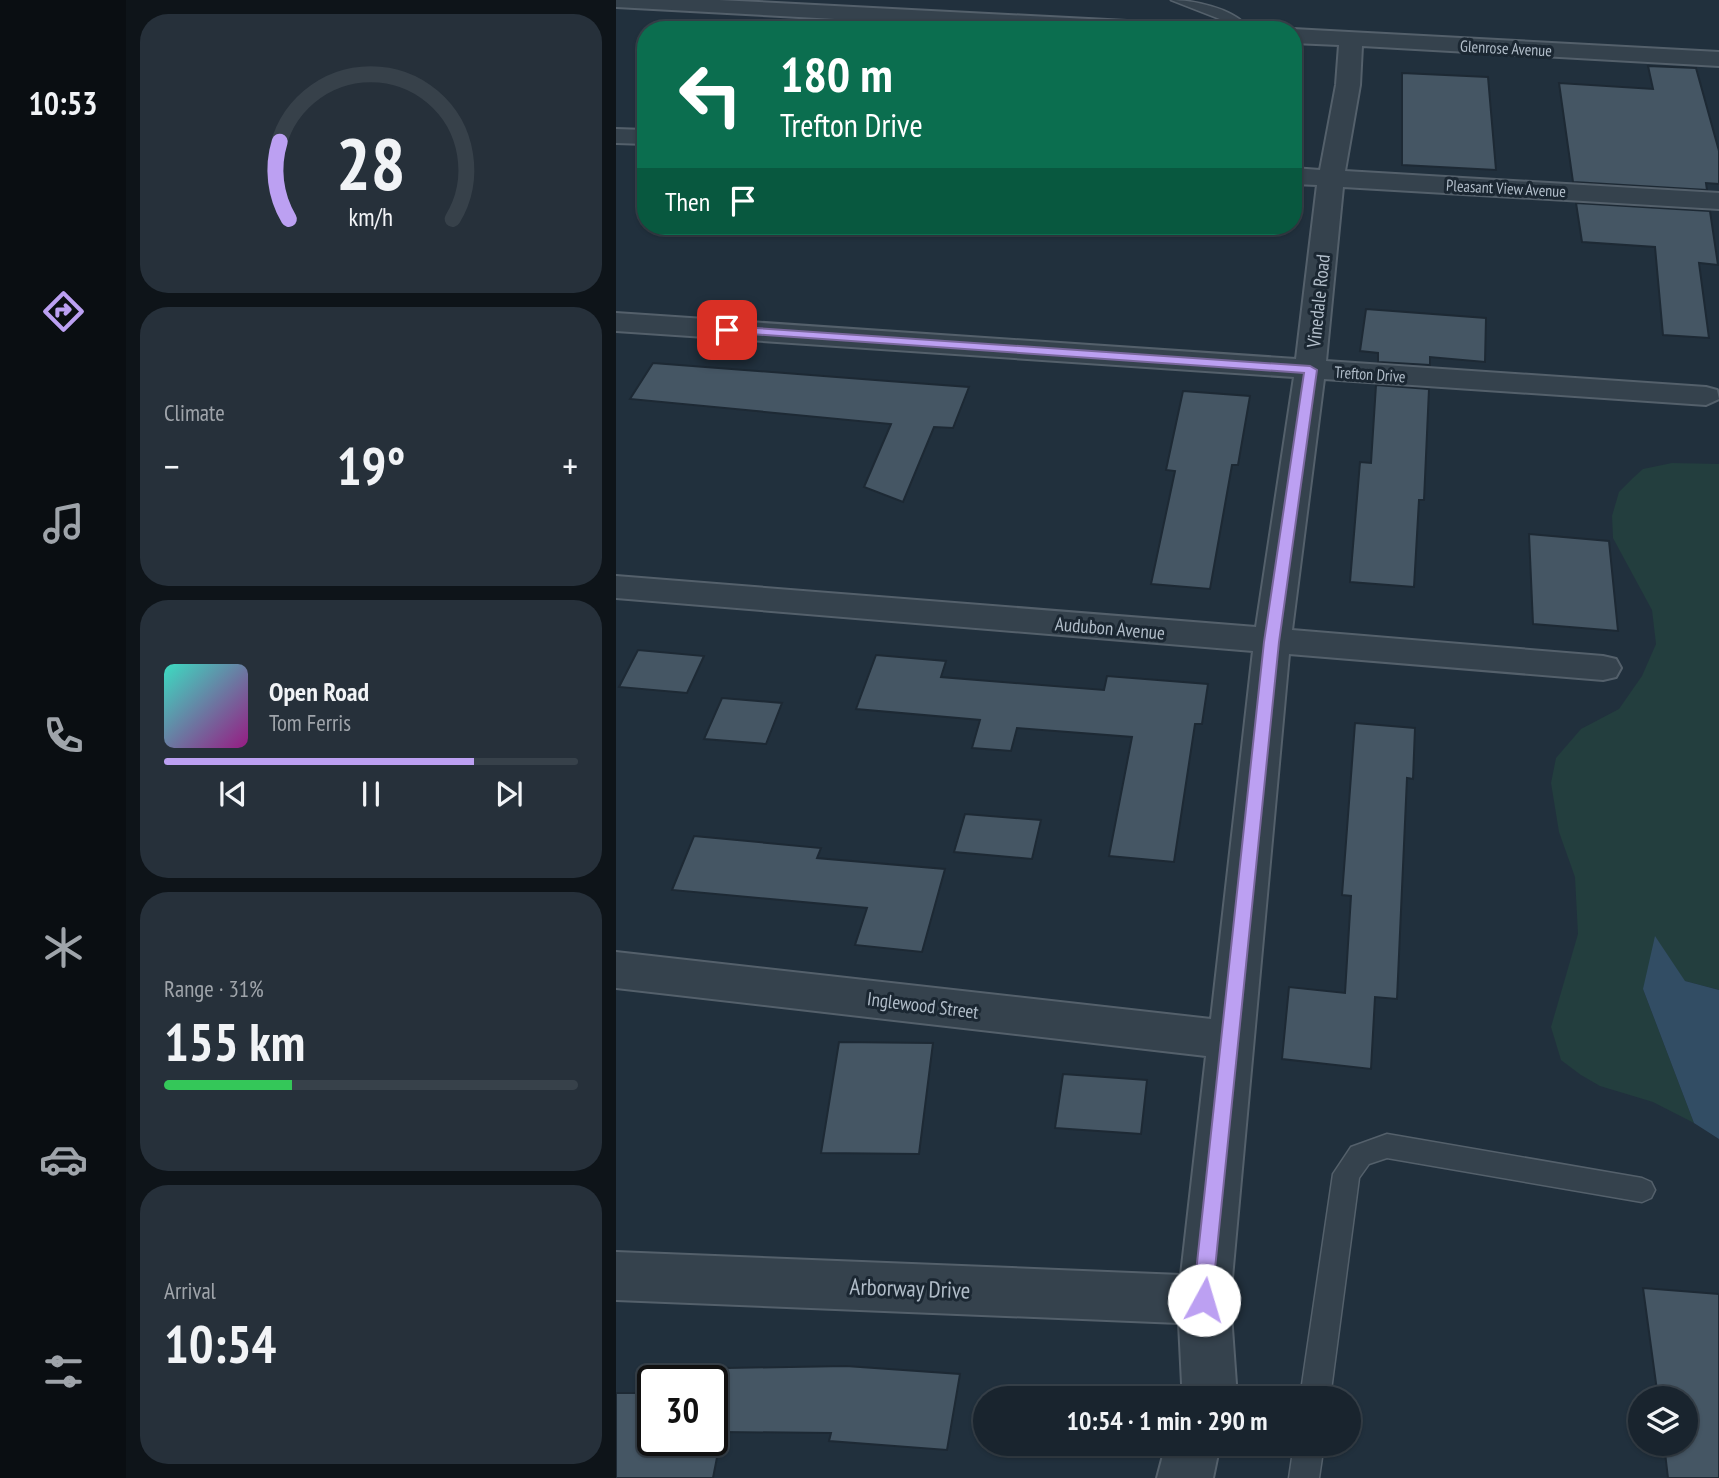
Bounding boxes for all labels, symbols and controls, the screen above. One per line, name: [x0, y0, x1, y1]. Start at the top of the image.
street label: Glenrose Avenue: [1460, 36, 1552, 60]
text: 180 m: [780, 42, 893, 106]
icon: left: [665, 49, 756, 140]
text: 10:53: [28, 82, 98, 124]
text: Trefton Drive: [780, 104, 923, 146]
text: 28: [336, 116, 406, 210]
street label: Pleasant View Avenue: [1445, 175, 1567, 201]
icon: arrive: [724, 182, 762, 220]
text: Then: [665, 185, 710, 218]
text: km/h: [349, 201, 393, 233]
street label: Vinedale Road: [1301, 253, 1335, 350]
icon: directions: [39, 287, 88, 336]
pin: [697, 300, 757, 360]
icon: arrive: [708, 311, 746, 349]
street label: Trefton Drive: [1334, 362, 1406, 386]
text: Climate: [164, 398, 225, 427]
text: 19°: [337, 432, 405, 499]
text: −: [164, 441, 180, 490]
text: +: [562, 441, 578, 490]
icon: music: [39, 499, 88, 548]
street label: Audubon Avenue: [1054, 611, 1166, 645]
text: Open Road: [269, 675, 369, 708]
text: Tom Ferris: [269, 708, 351, 737]
icon: phone: [39, 711, 88, 760]
icon: previous: [214, 775, 252, 813]
icon: pause: [352, 775, 390, 813]
icon: next: [490, 775, 528, 813]
icon: climate: [39, 923, 88, 972]
text: Range · 31%: [164, 974, 264, 1003]
street label: Inglewood Street: [866, 986, 981, 1024]
text: 155 km: [164, 1008, 305, 1075]
icon: car: [39, 1135, 88, 1184]
position arrow: [1167, 1263, 1241, 1337]
street label: Arborway Drive: [849, 1271, 971, 1305]
text: Arrival: [164, 1276, 216, 1305]
text: 10:54: [164, 1310, 276, 1377]
icon: filters: [39, 1347, 88, 1396]
speed limit sign: 30: [637, 1365, 728, 1456]
map controls: [1628, 1386, 1698, 1456]
button: layers: [1628, 1386, 1698, 1456]
text: 10:54 · 1 min · 290 m: [1067, 1404, 1267, 1437]

